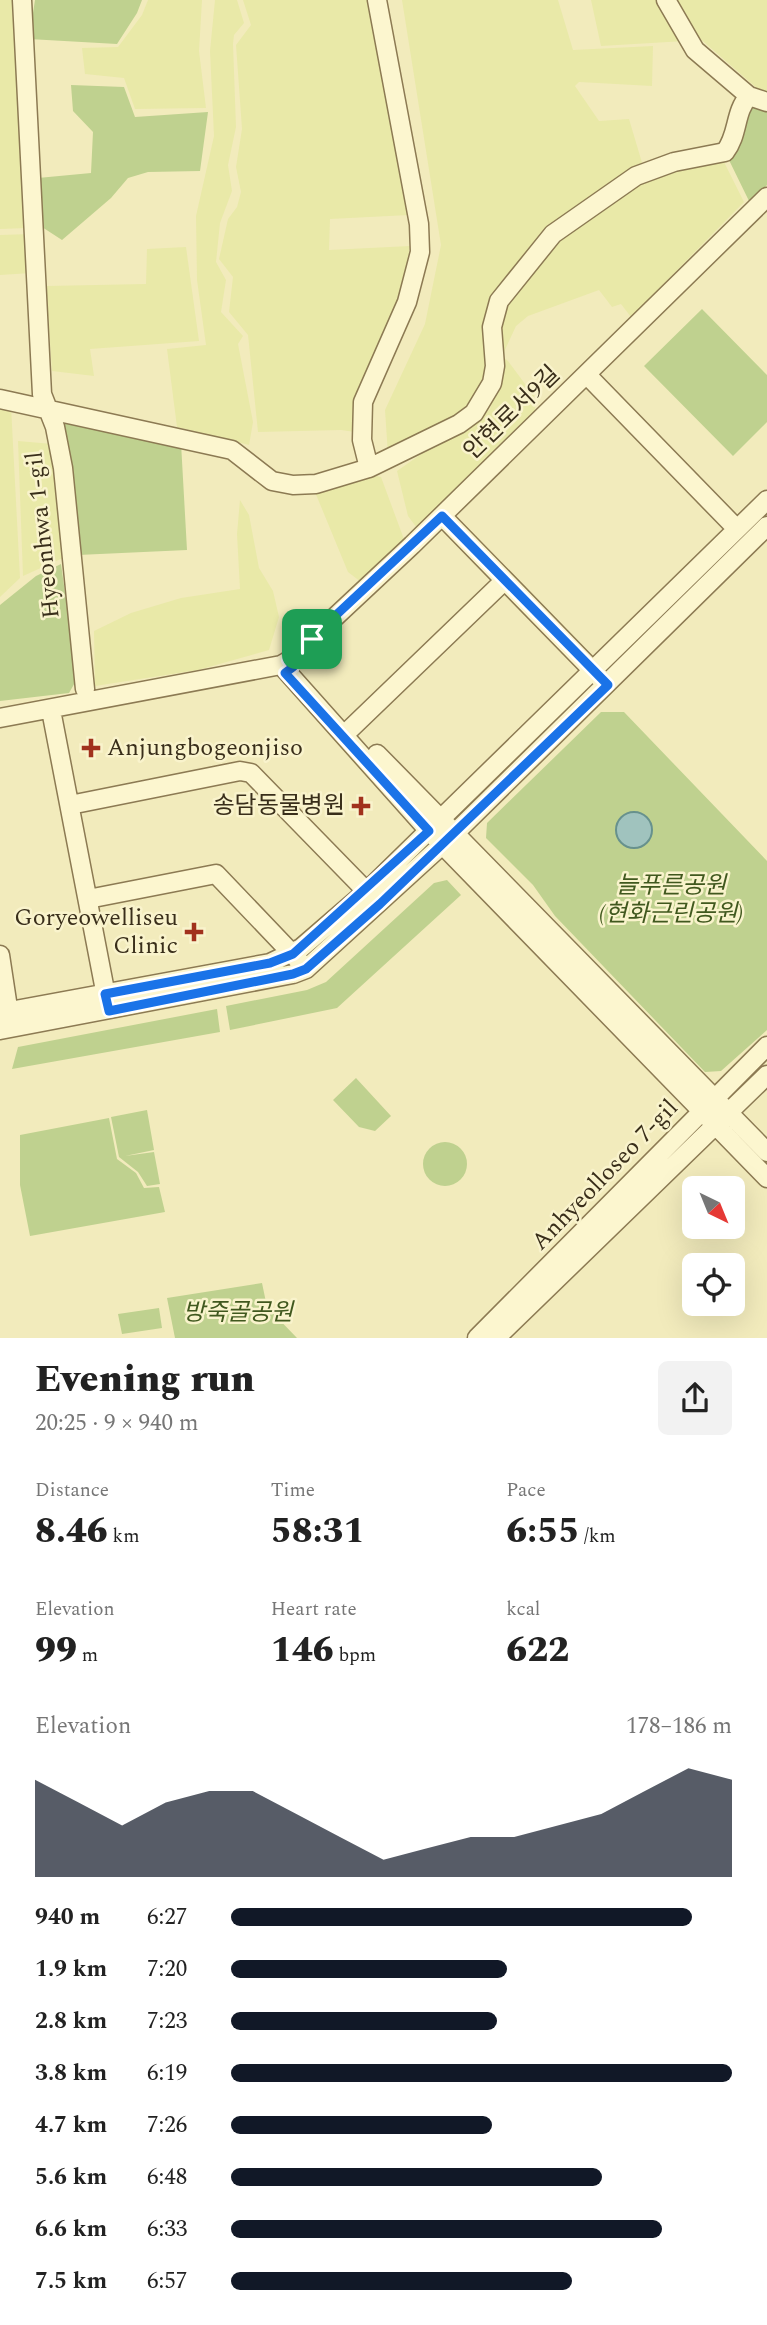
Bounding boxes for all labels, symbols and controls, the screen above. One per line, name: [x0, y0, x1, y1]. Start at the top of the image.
street label: 안현로서9길: [455, 358, 569, 468]
street label: Hyeonhwa 1-gil: [16, 450, 70, 620]
pin: [282, 609, 342, 669]
icon: arrive: [293, 620, 331, 658]
place label: Anjungbogeonjiso: [107, 730, 303, 766]
marker: Anjungbogeonjiso: [81, 738, 101, 758]
place label: 송담동물병원: [213, 788, 345, 824]
marker: 송담동물병원: [351, 796, 371, 816]
park label: 늘푸른공원 (현화근린공원): [599, 868, 743, 932]
place label: Goryeowelliseu Clinic: [14, 900, 178, 964]
marker: Goryeowelliseu Clinic: [184, 922, 204, 942]
street label: Anhyeolloseo 7-gil: [523, 1091, 687, 1259]
north arrow: [682, 1176, 746, 1239]
map controls: [682, 1176, 745, 1316]
button: locate: [682, 1253, 745, 1316]
park label: 방죽골공원: [183, 1295, 295, 1331]
text: Evening run: [35, 1351, 255, 1409]
button: share: [658, 1361, 732, 1435]
text: 20:25 · 9 × 940 m: [35, 1406, 199, 1441]
text: Distance: [35, 1476, 109, 1505]
text: Time: [271, 1476, 315, 1505]
text: Pace: [506, 1476, 546, 1505]
text: 8.46: [35, 1505, 108, 1558]
text: 58:31: [271, 1505, 364, 1558]
text: 6:55: [506, 1505, 579, 1558]
text: km: [108, 1522, 140, 1551]
text: /km: [579, 1522, 616, 1551]
text: Elevation: [35, 1595, 115, 1624]
text: Heart rate: [271, 1595, 357, 1624]
text: kcal: [506, 1595, 540, 1624]
text: 99: [35, 1624, 77, 1677]
text: 146: [271, 1624, 334, 1677]
text: 622: [506, 1624, 569, 1677]
text: m: [77, 1641, 98, 1670]
text: bpm: [334, 1641, 376, 1670]
text: Elevation: [35, 1709, 131, 1744]
text: 178–186 m: [626, 1709, 732, 1744]
text: 940 m: [35, 1900, 100, 1935]
text: 6:27: [147, 1900, 187, 1935]
text: 1.9 km: [35, 1952, 107, 1987]
text: 7:20: [147, 1952, 187, 1987]
text: 2.8 km: [35, 2004, 107, 2039]
text: 7:23: [147, 2004, 187, 2039]
text: 3.8 km: [35, 2056, 107, 2091]
text: 6:19: [147, 2056, 187, 2091]
text: 4.7 km: [35, 2108, 107, 2143]
text: 7:26: [147, 2108, 187, 2143]
text: 5.6 km: [35, 2160, 107, 2195]
text: 6:48: [147, 2160, 187, 2195]
text: 6.6 km: [35, 2212, 107, 2247]
text: 6:33: [147, 2212, 187, 2247]
text: 7.5 km: [35, 2264, 107, 2299]
text: 6:57: [147, 2264, 187, 2299]

